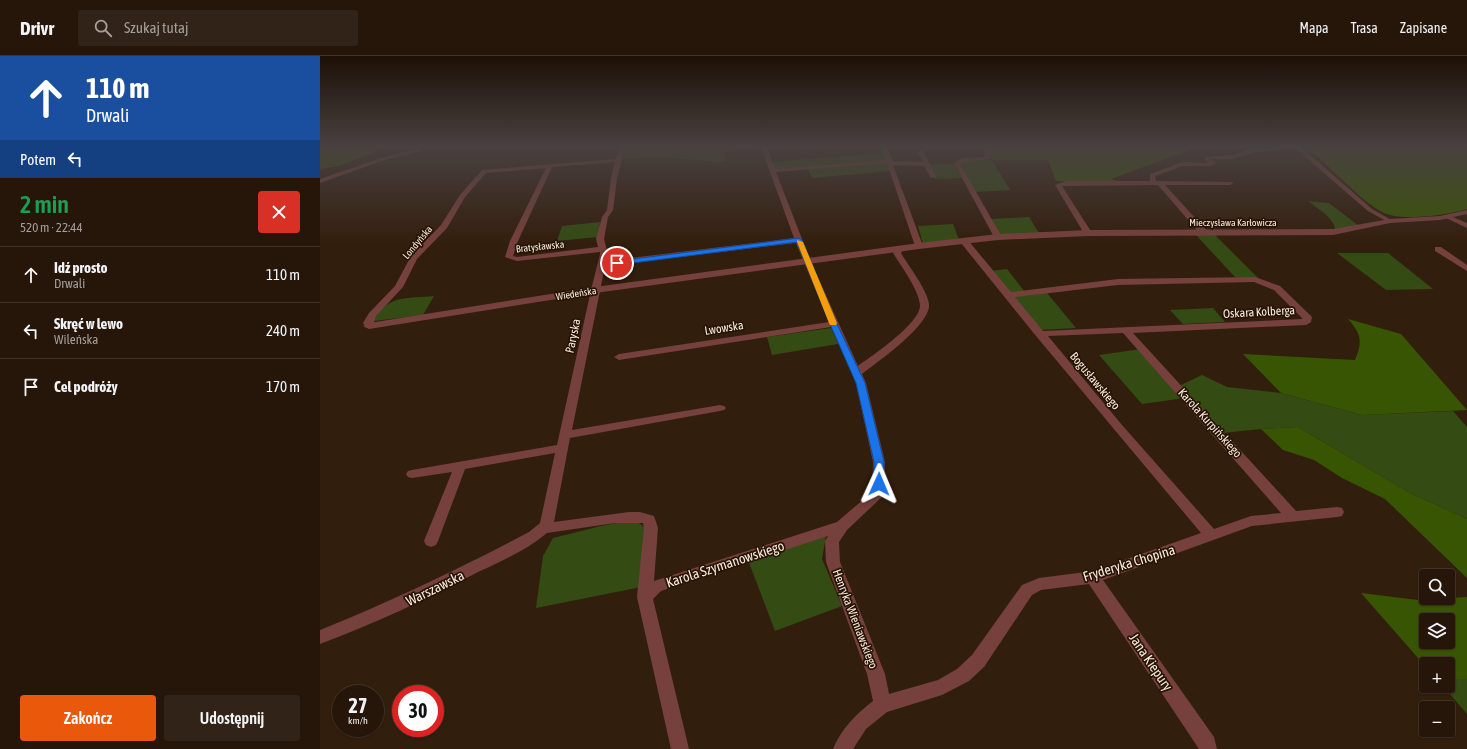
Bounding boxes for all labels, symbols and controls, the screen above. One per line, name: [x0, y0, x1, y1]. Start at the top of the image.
search box: [78, 10, 358, 46]
text: Drivr: [20, 17, 54, 39]
icon: search: [92, 17, 114, 39]
text: Szukaj tutaj: [124, 19, 188, 36]
text: Mapa: [1300, 20, 1329, 36]
text: Trasa: [1351, 20, 1378, 36]
text: Zapisane: [1400, 20, 1447, 36]
icon: ahead: [20, 72, 72, 124]
text: 110 m: [86, 72, 149, 104]
text: Drwali: [86, 105, 129, 126]
icon: left: [64, 148, 86, 170]
text: Potem: [20, 151, 56, 168]
text: 2 min: [20, 191, 69, 218]
button: close: [258, 191, 300, 233]
street label: Mieczysława Karłowicza: [1189, 217, 1277, 228]
text: 520 m · 22:44: [20, 220, 83, 235]
street label: Londyńska: [400, 223, 435, 261]
street label: Bratysławska: [515, 238, 565, 255]
pin: [600, 246, 634, 280]
icon: arrive: [606, 252, 628, 274]
text: Idź prosto: [54, 259, 108, 276]
icon: ahead: [20, 264, 42, 286]
text: 110 m: [266, 266, 300, 283]
text: Drwali: [54, 276, 85, 291]
street label: Wiedeńska: [555, 285, 597, 302]
street label: Oskara Kolberga: [1223, 303, 1295, 321]
text: Skręć w lewo: [54, 315, 123, 332]
street label: Paryska: [563, 318, 583, 354]
street label: Lwowska: [704, 318, 744, 338]
icon: left: [20, 320, 42, 342]
text: 240 m: [266, 322, 300, 339]
text: Wileńska: [54, 332, 98, 347]
street label: Bogusławskiego: [1067, 350, 1123, 413]
icon: arrive: [20, 376, 42, 398]
text: Cel podróży: [54, 378, 118, 395]
text: 170 m: [266, 378, 300, 395]
street label: Karola Kurpińskiego: [1175, 386, 1245, 461]
position arrow: [858, 463, 900, 505]
street label: Karola Szymanowskiego: [664, 537, 786, 591]
street label: Fryderyka Chopina: [1081, 541, 1177, 585]
street label: Warszawska: [403, 567, 467, 609]
street label: Henryka Wieniawskiego: [830, 567, 881, 671]
map controls: [1419, 569, 1455, 737]
button: search: [1419, 569, 1455, 605]
button: layers: [1419, 613, 1455, 649]
street label: Jana Kiepury: [1126, 630, 1176, 694]
button: +: [1419, 657, 1455, 693]
speed limit sign: 30: [392, 685, 444, 737]
text: 27: [349, 694, 367, 717]
button: Zakończ: [20, 695, 156, 741]
button: Udostępnij: [164, 695, 300, 741]
button: −: [1419, 701, 1455, 737]
text: km/h: [348, 715, 368, 726]

